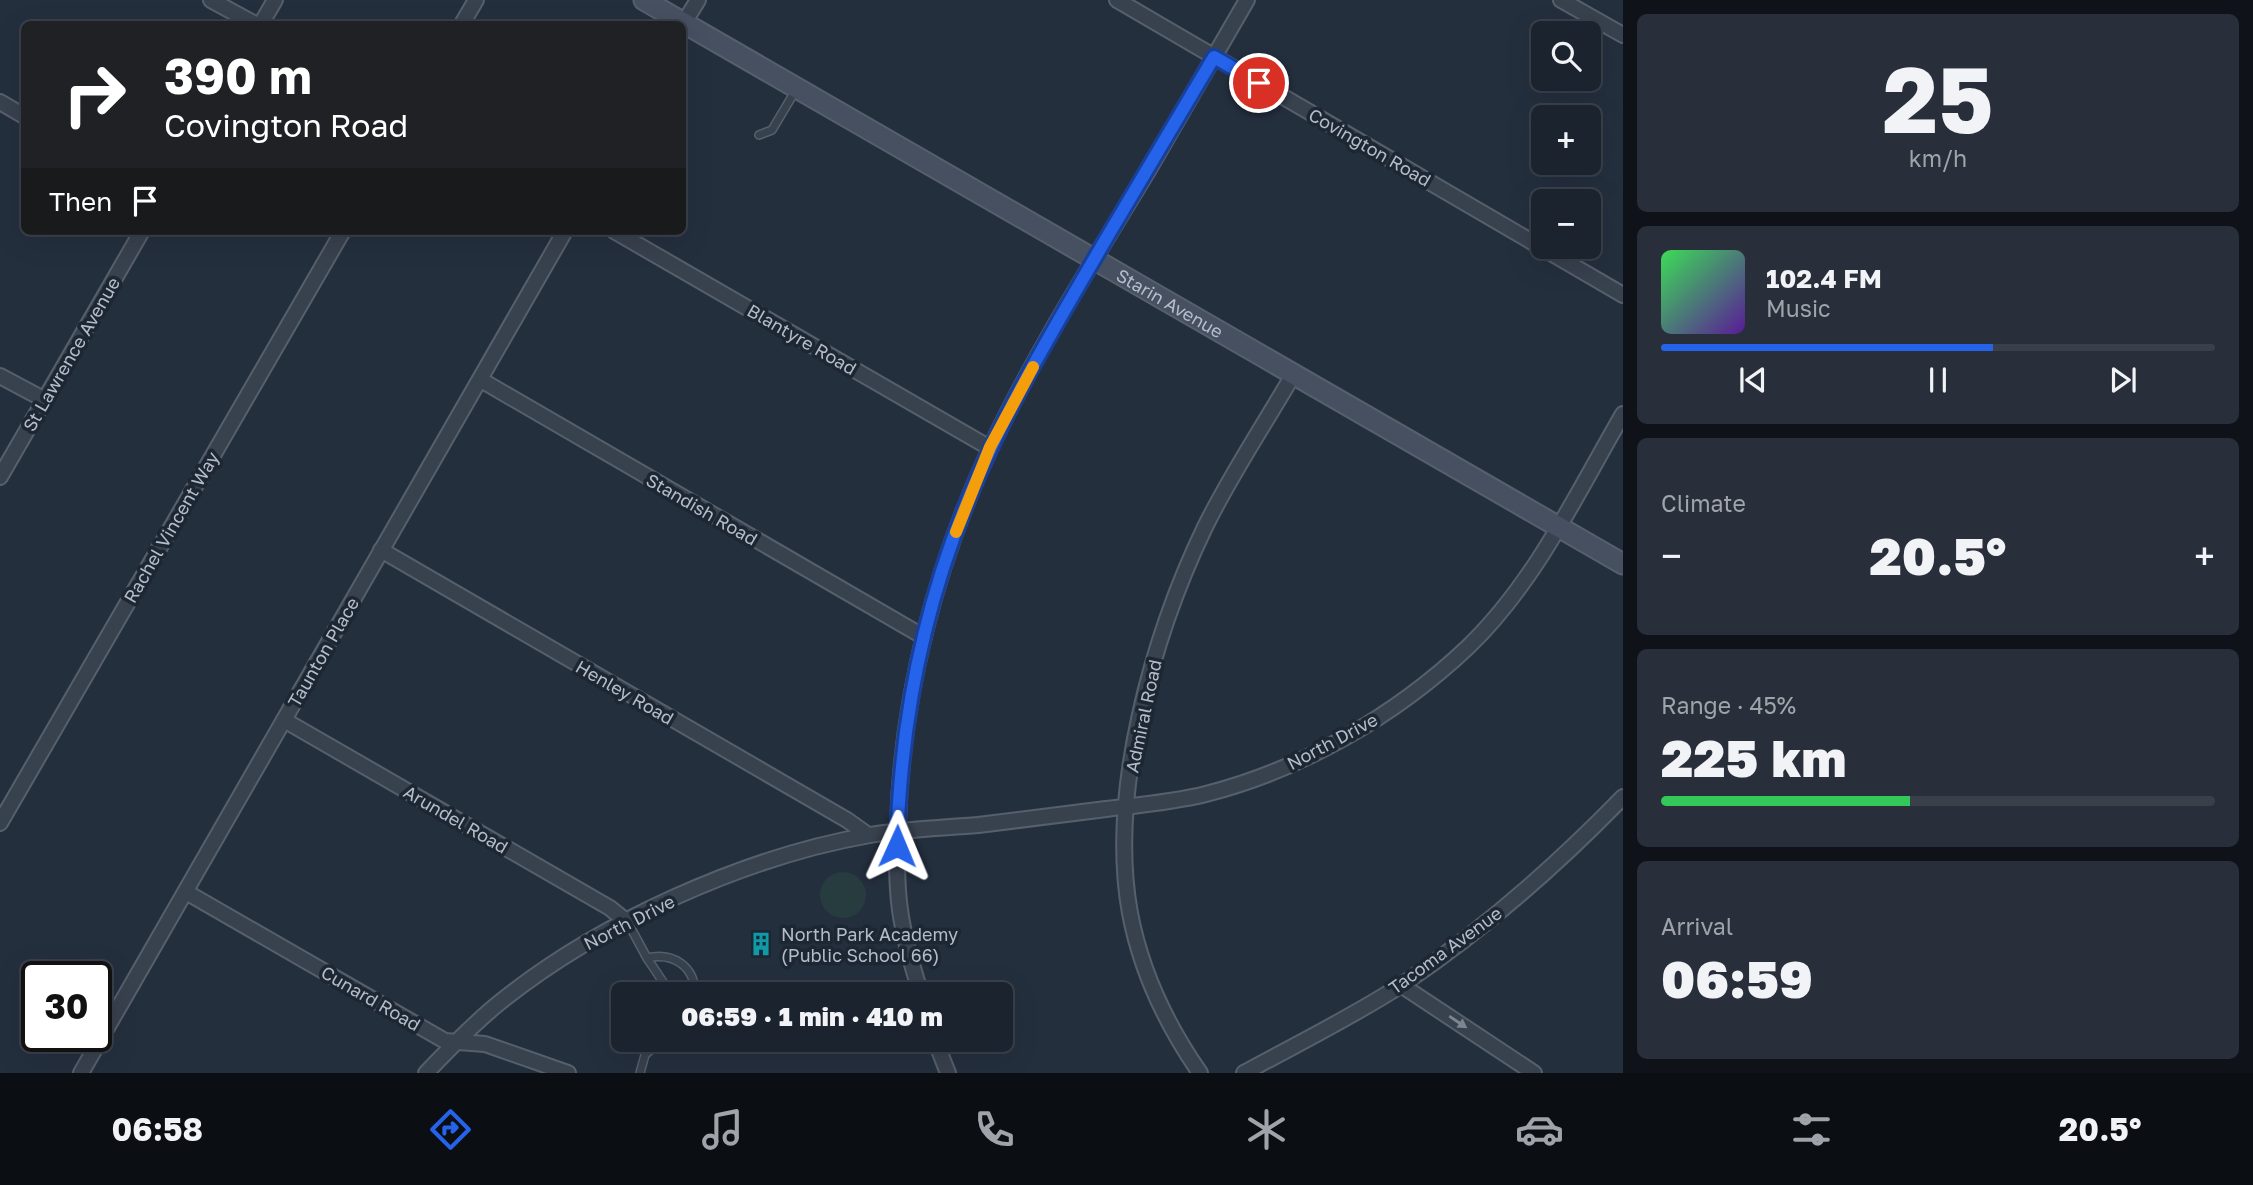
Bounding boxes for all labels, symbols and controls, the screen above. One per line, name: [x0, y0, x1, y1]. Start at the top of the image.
map controls: [1531, 21, 1601, 259]
button: search: [1531, 21, 1601, 91]
text: 25: [1882, 44, 1994, 153]
text: 390 m: [164, 46, 312, 105]
icon: right: [49, 49, 140, 140]
pin: [1229, 53, 1289, 113]
icon: arrive: [1240, 64, 1278, 102]
street label: Covington Road: [1305, 103, 1435, 191]
button: +: [1531, 105, 1601, 175]
text: Covington Road: [164, 106, 408, 144]
text: km/h: [1909, 144, 1967, 172]
icon: arrive: [126, 182, 164, 220]
text: Then: [49, 186, 112, 217]
button: −: [1531, 189, 1601, 259]
text: 102.4 FM: [1766, 263, 1882, 294]
street label: Starin Avenue: [1113, 264, 1227, 342]
street label: St Lawrence Avenue: [18, 273, 124, 435]
text: Music: [1766, 294, 1831, 322]
street label: Blantyre Road: [743, 299, 861, 379]
icon: previous: [1734, 361, 1772, 399]
icon: pause: [1919, 361, 1957, 399]
icon: next: [2104, 361, 2142, 399]
street label: Rachel Vincent Way: [119, 447, 223, 607]
street label: Standish Road: [642, 468, 762, 550]
text: Climate: [1661, 489, 1746, 517]
text: 20.5°: [1870, 524, 2006, 586]
text: −: [1661, 533, 1682, 578]
text: +: [2194, 533, 2215, 578]
street label: Taunton Place: [283, 593, 363, 711]
street label: Henley Road: [572, 655, 678, 729]
street label: Admiral Road: [1120, 657, 1166, 775]
text: Range · 45%: [1661, 691, 1796, 719]
street label: North Drive: [1283, 708, 1381, 774]
text: 225 km: [1661, 726, 1847, 788]
street label: Arundel Road: [400, 780, 512, 858]
position arrow: [860, 809, 934, 883]
street label: North Drive: [580, 890, 678, 954]
street label: Tacoma Avenue: [1384, 902, 1506, 998]
text: Arrival: [1661, 912, 1733, 940]
place label: North Park Academy (Public School 66): [781, 923, 958, 966]
building icon: North Park Academy (Public School 66): [747, 930, 775, 958]
text: 06:59: [1661, 947, 1813, 1009]
speed limit sign: 30: [21, 961, 112, 1052]
street label: Cunard Road: [317, 961, 425, 1035]
text: 06:59 · 1 min · 410 m: [681, 1001, 943, 1032]
one-way arrow: [1449, 1015, 1467, 1029]
icon: directions: [426, 1105, 475, 1154]
icon: music: [698, 1105, 747, 1154]
icon: phone: [970, 1105, 1019, 1154]
icon: climate: [1242, 1105, 1291, 1154]
icon: car: [1515, 1105, 1564, 1154]
icon: filters: [1787, 1105, 1836, 1154]
text: 06:58: [112, 1110, 203, 1148]
text: 20.5°: [2059, 1110, 2141, 1148]

